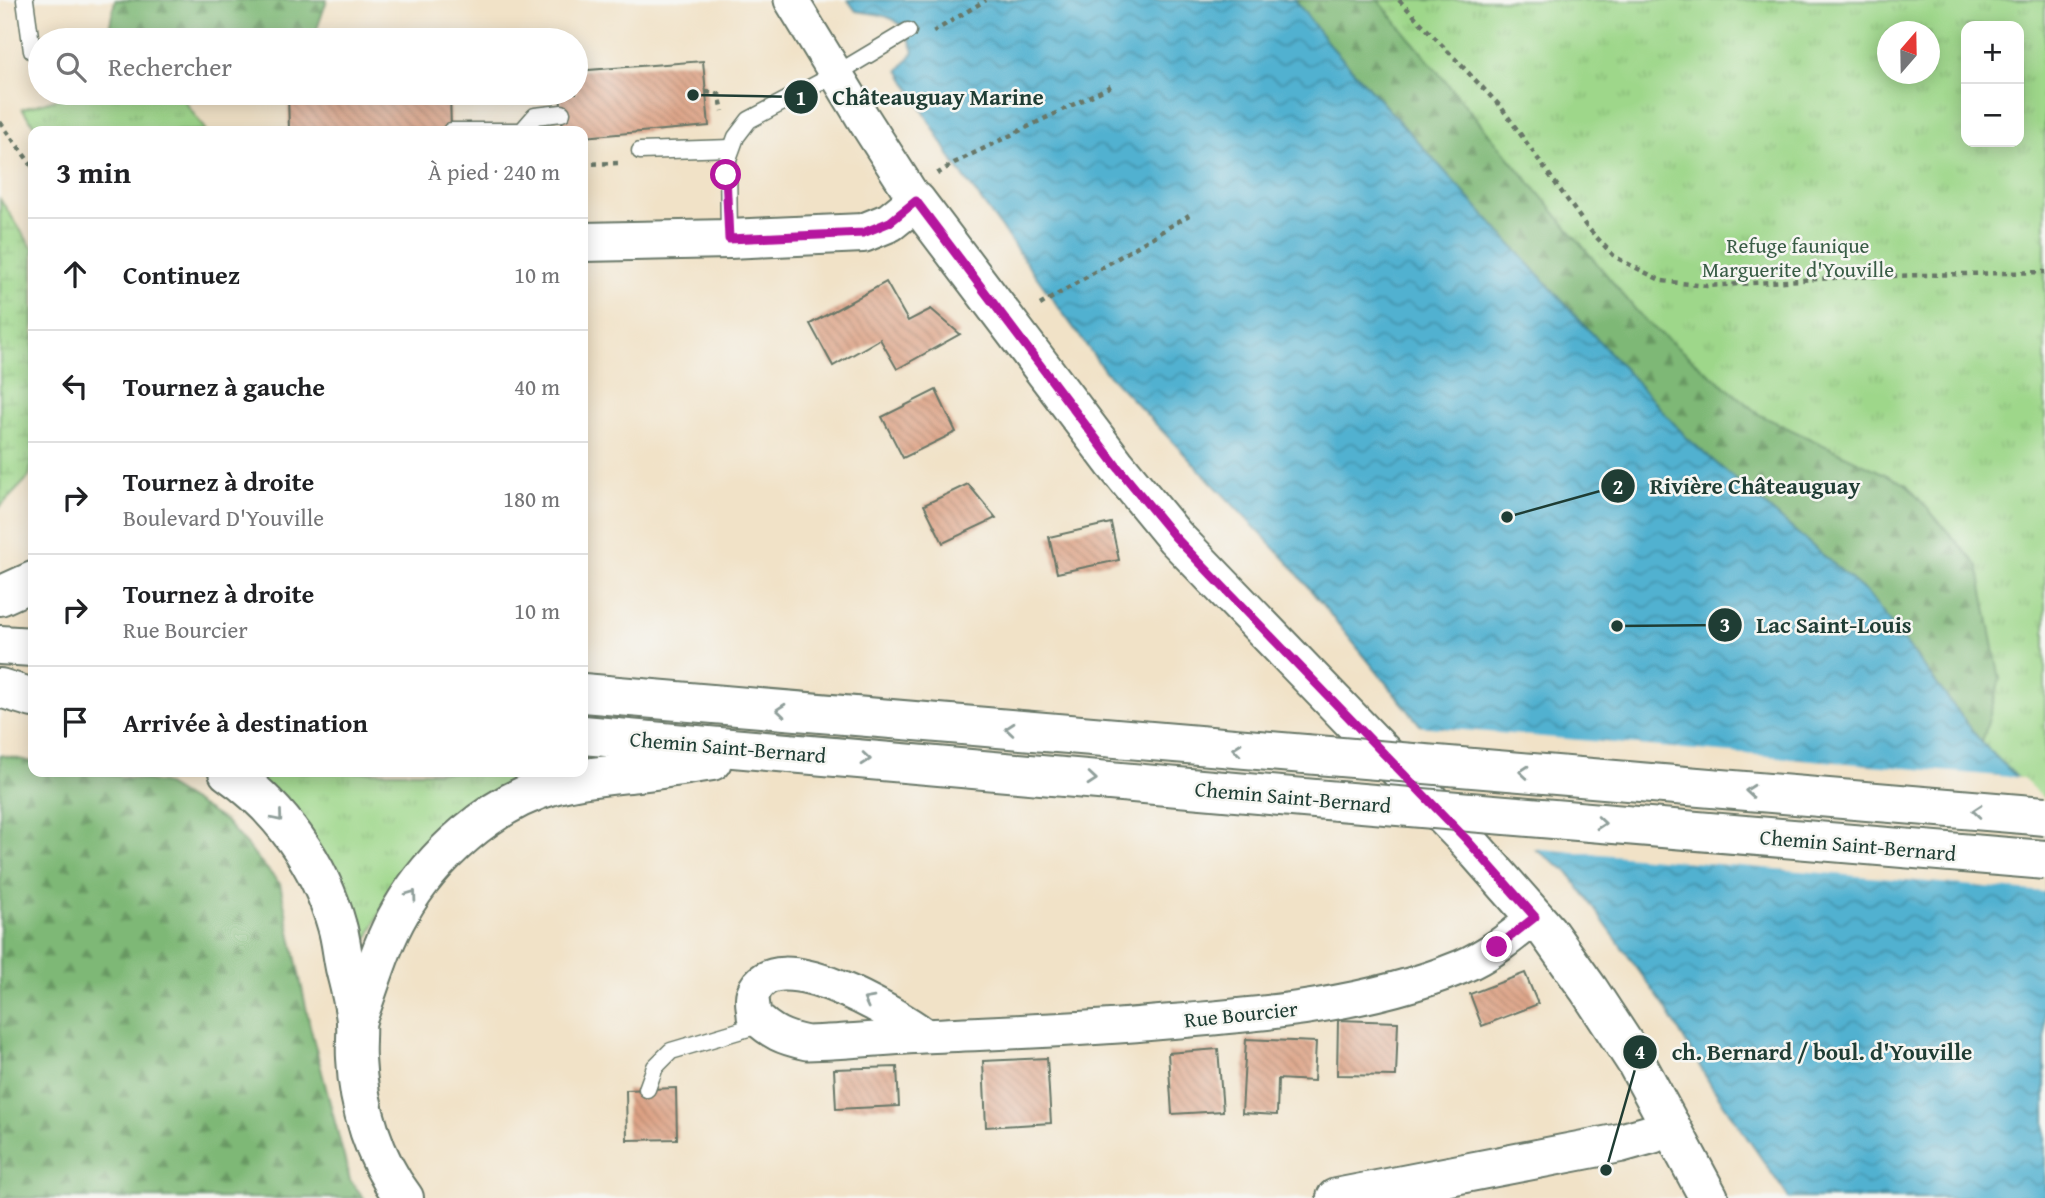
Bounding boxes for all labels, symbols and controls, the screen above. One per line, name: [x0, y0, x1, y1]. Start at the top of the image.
north arrow: [1877, 21, 1940, 84]
map controls: [1961, 21, 2024, 147]
button: +: [1961, 21, 2024, 84]
search box: [28, 28, 588, 105]
text: Rechercher: [108, 47, 232, 86]
icon: search: [52, 48, 90, 86]
callout: Châteauguay Marine: [783, 75, 1058, 119]
text: Châteauguay Marine: [832, 80, 1044, 113]
text: 1: [796, 82, 806, 113]
button: −: [1961, 84, 2024, 147]
text: 3 min: [56, 150, 131, 194]
text: À pied · 240 m: [428, 155, 560, 188]
route start: [710, 159, 741, 190]
park label: Refuge faunique Marguerite d'Youville: [1702, 230, 1894, 285]
icon: ahead: [56, 255, 94, 293]
text: Continuez: [123, 255, 240, 294]
text: 10 m: [514, 258, 560, 291]
icon: left: [56, 367, 94, 405]
text: Tournez à gauche: [123, 367, 325, 406]
text: 40 m: [514, 370, 560, 403]
text: Tournez à droite: [123, 462, 314, 501]
callout: Rivière Châteauguay: [1601, 464, 1874, 508]
text: Rivière Châteauguay: [1650, 469, 1860, 502]
text: 2: [1613, 471, 1623, 502]
icon: right: [56, 479, 94, 517]
text: 180 m: [503, 482, 560, 515]
text: Boulevard D'Youville: [123, 501, 324, 534]
text: Tournez à droite: [123, 574, 314, 613]
icon: right: [56, 591, 94, 629]
text: 10 m: [514, 594, 560, 627]
callout: Lac Saint-Louis: [1707, 603, 1926, 647]
text: Lac Saint-Louis: [1756, 608, 1912, 641]
text: 3: [1720, 609, 1730, 640]
text: Rue Bourcier: [123, 613, 248, 646]
icon: arrive: [56, 703, 94, 741]
text: Arrivée à destination: [123, 703, 368, 742]
one-way arrow: [775, 703, 786, 718]
one-way arrow: [1004, 722, 1015, 737]
street label: Chemin Saint-Bernard: [629, 723, 828, 771]
one-way arrow: [1231, 742, 1242, 757]
one-way arrow: [860, 751, 871, 766]
one-way arrow: [1518, 765, 1529, 780]
one-way arrow: [1087, 771, 1098, 786]
street label: Chemin Saint-Bernard: [1194, 773, 1393, 821]
one-way arrow: [1745, 784, 1756, 799]
one-way arrow: [1971, 804, 1982, 819]
one-way arrow: [270, 809, 282, 822]
one-way arrow: [1596, 815, 1607, 830]
street label: Chemin Saint-Bernard: [1759, 821, 1958, 869]
one-way arrow: [403, 890, 416, 903]
route end: [1481, 931, 1512, 962]
street label: Rue Bourcier: [1183, 993, 1300, 1035]
one-way arrow: [863, 995, 875, 1009]
callout: ch. Bernard / boul. d'Youville: [1622, 1030, 1986, 1074]
text: ch. Bernard / boul. d'Youville: [1672, 1035, 1972, 1068]
text: 4: [1635, 1036, 1646, 1067]

